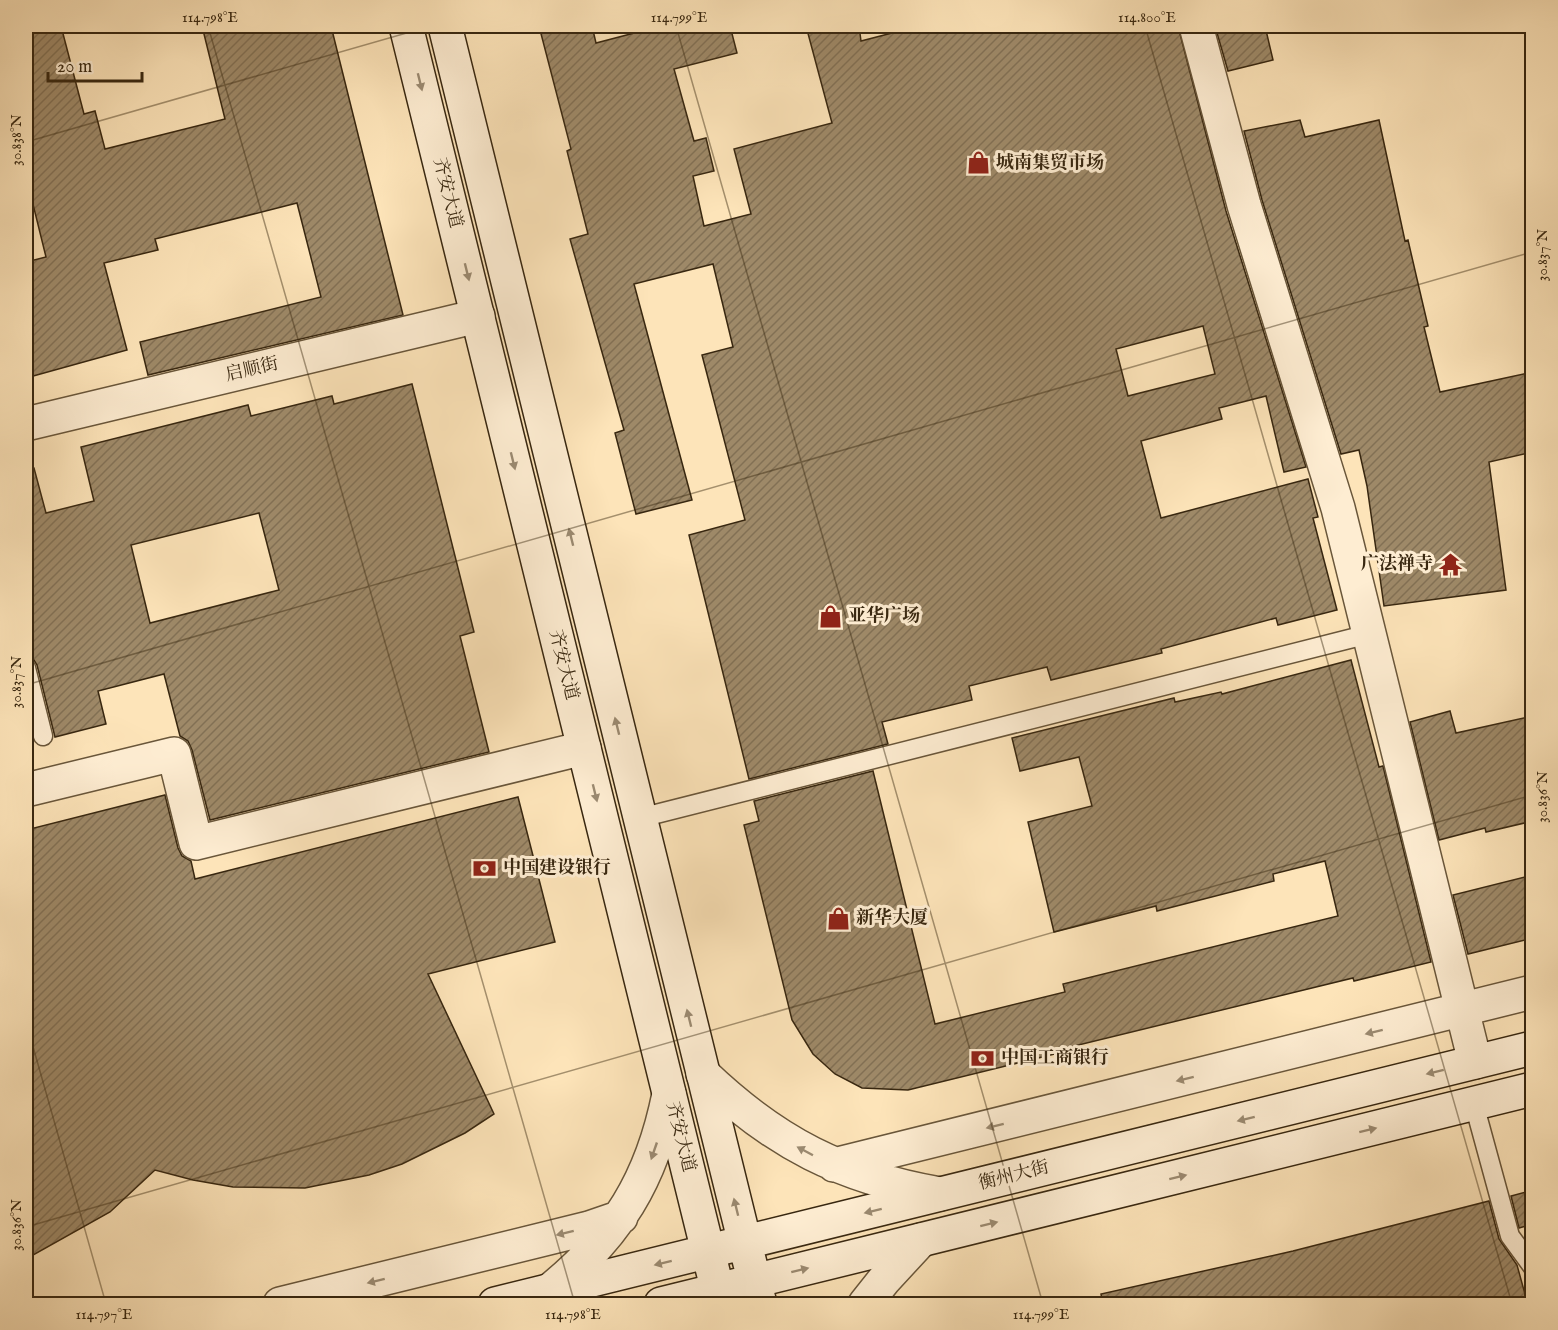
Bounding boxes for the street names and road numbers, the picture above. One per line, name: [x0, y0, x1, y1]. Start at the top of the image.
street label: 齐安大道: [427, 155, 467, 231]
street label: 启顺街: [223, 353, 281, 387]
street label: 齐安大道: [543, 627, 583, 703]
street label: 齐安大道: [660, 1099, 700, 1175]
street label: 衡州大街: [976, 1156, 1052, 1196]

